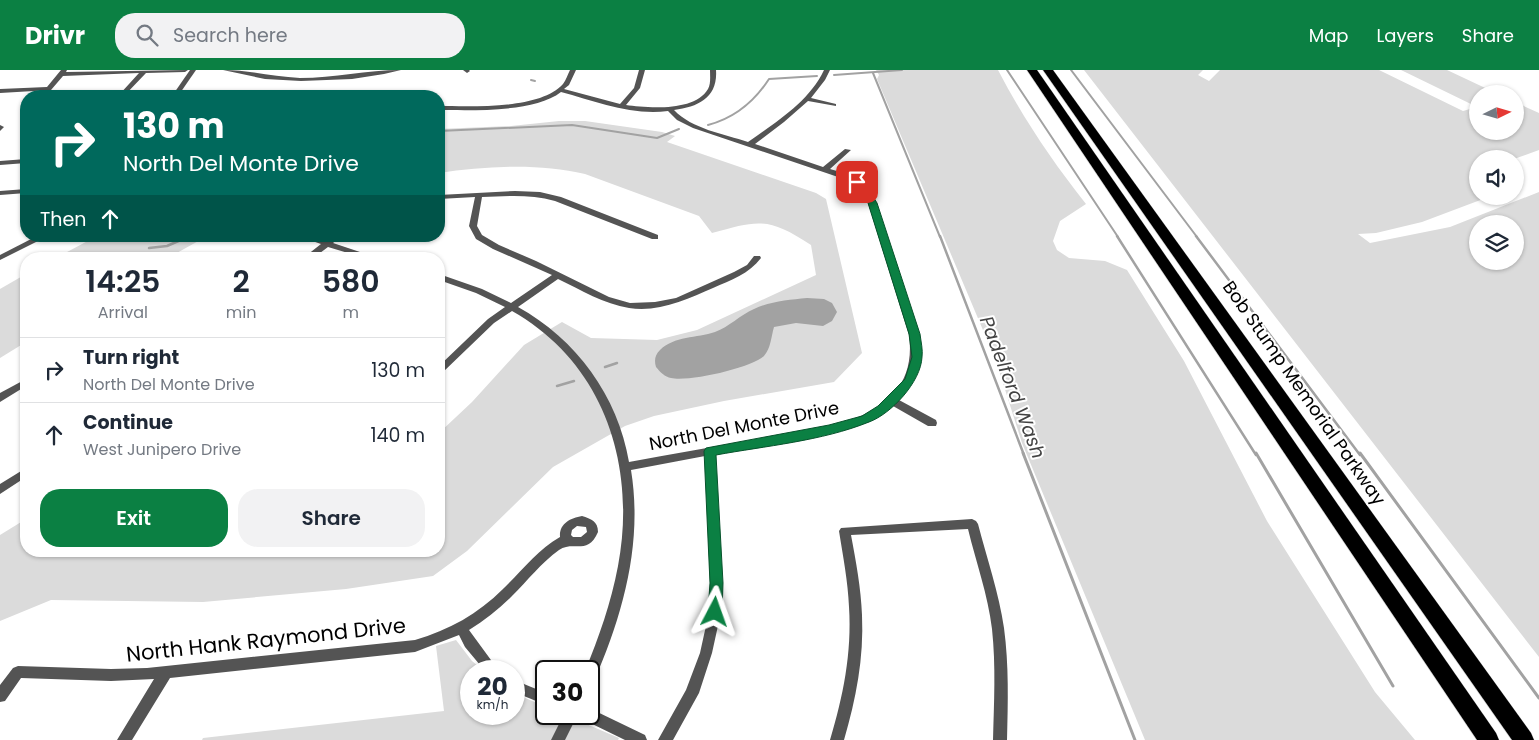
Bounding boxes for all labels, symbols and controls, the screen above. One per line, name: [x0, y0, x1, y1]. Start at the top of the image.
search box: [115, 13, 465, 58]
text: Drivr: [25, 19, 85, 52]
icon: search: [133, 21, 161, 49]
text: Search here: [173, 22, 288, 49]
text: Map: [1309, 23, 1349, 48]
text: Layers: [1377, 23, 1434, 48]
text: Share: [1462, 23, 1514, 48]
north arrow: [1469, 85, 1524, 140]
map controls: [1469, 85, 1524, 270]
text: 130 m: [123, 101, 225, 150]
icon: right: [40, 110, 105, 175]
text: North Del Monte Drive: [123, 148, 359, 179]
button: sound: [1469, 150, 1524, 205]
pin: [836, 161, 878, 203]
icon: arrive: [843, 168, 871, 196]
icon: ahead: [96, 205, 124, 233]
text: Then: [40, 206, 86, 233]
button: layers: [1469, 215, 1524, 270]
text: 14:25: [85, 260, 160, 303]
text: 2: [232, 260, 250, 303]
text: 580: [322, 260, 380, 303]
street label: Bob Stump Memorial Parkway: [1217, 276, 1392, 510]
text: Arrival: [98, 301, 148, 324]
text: min: [226, 301, 256, 324]
text: m: [342, 301, 359, 324]
water label: Padelford Wash: [973, 312, 1052, 462]
text: Turn right: [83, 344, 179, 371]
icon: right: [40, 356, 68, 384]
text: 130 m: [371, 357, 425, 384]
text: North Del Monte Drive: [83, 373, 255, 396]
street label: North Del Monte Drive: [647, 395, 841, 456]
text: Continue: [83, 409, 173, 436]
icon: ahead: [40, 421, 68, 449]
text: 140 m: [370, 422, 425, 449]
text: West Junipero Drive: [83, 438, 241, 461]
button: Exit: [40, 489, 228, 547]
button: Share: [238, 489, 425, 547]
position arrow: [688, 585, 740, 637]
street label: North Hank Raymond Drive: [125, 610, 407, 669]
speed limit sign: 30: [535, 660, 600, 725]
text: 20: [477, 669, 508, 704]
text: km/h: [477, 696, 508, 713]

